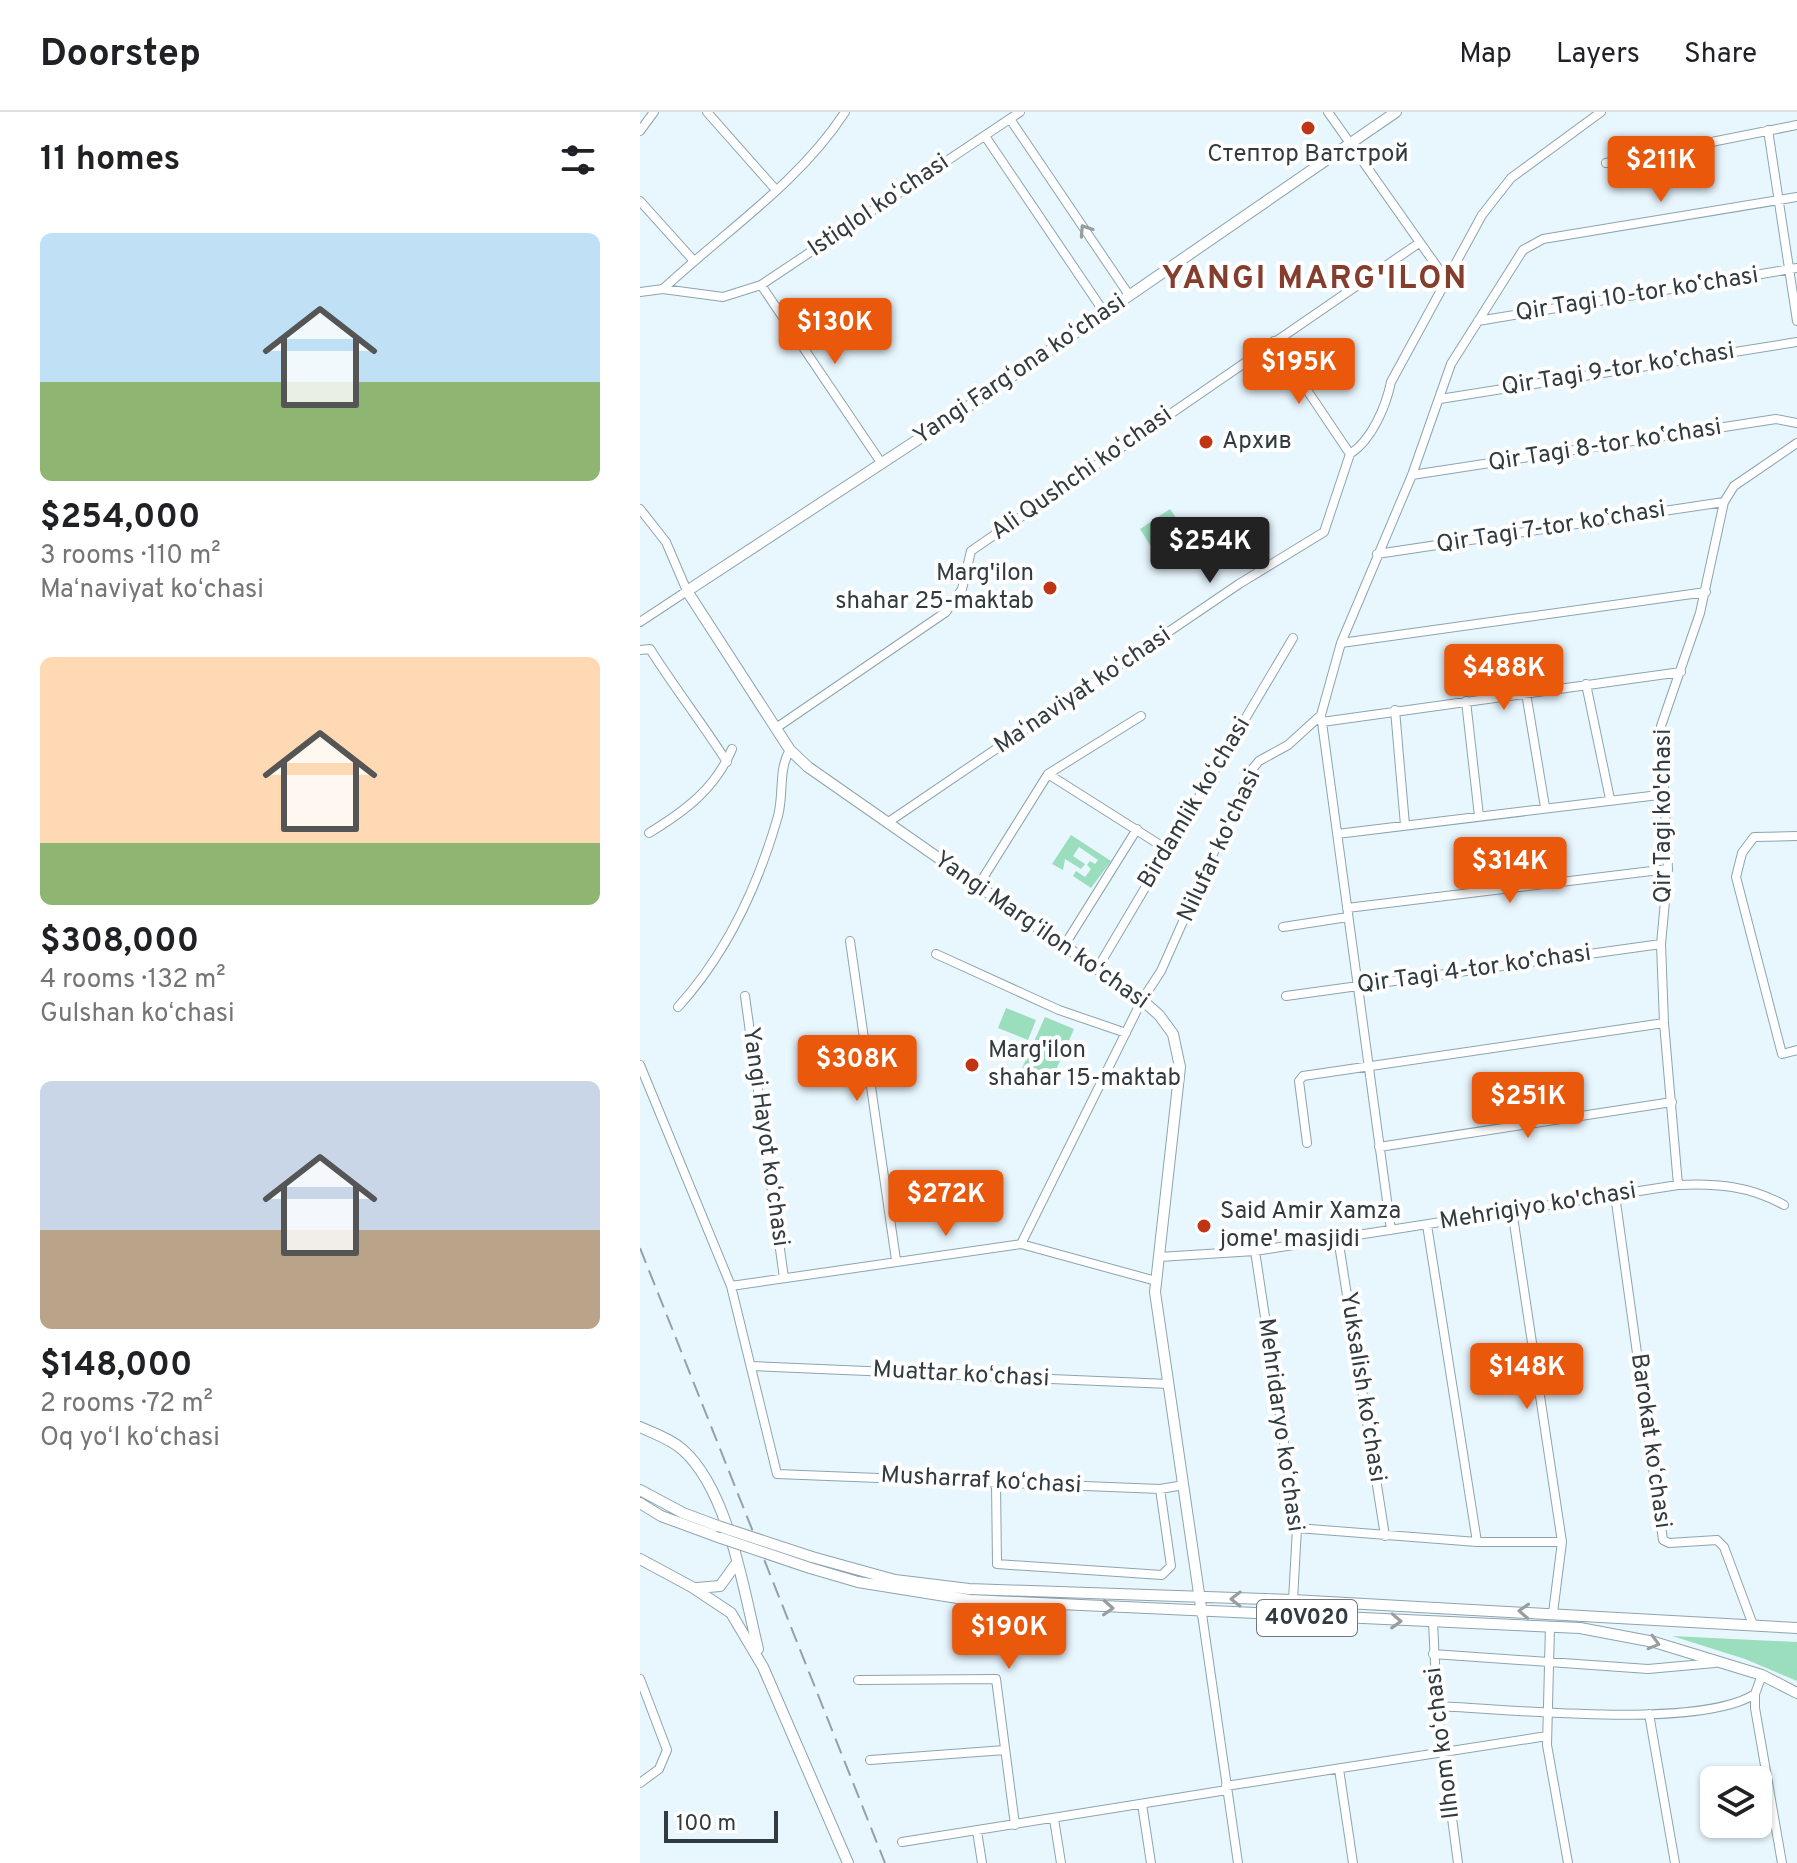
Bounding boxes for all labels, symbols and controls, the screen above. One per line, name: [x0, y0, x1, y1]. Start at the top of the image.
text: Doorstep: [40, 31, 201, 80]
text: Map: [1459, 37, 1512, 73]
text: Layers: [1556, 37, 1640, 73]
text: Share: [1684, 37, 1757, 73]
marker: Стептор Ватстрой: [1299, 119, 1317, 137]
pin: $211K: [1605, 136, 1717, 204]
icon: filters: [556, 138, 600, 182]
text: 11 homes: [40, 139, 180, 182]
place label: Стептор Ватстрой: [1207, 140, 1409, 170]
text: $211K: [1626, 145, 1696, 178]
street label: Istiqlol koʻchasi: [803, 148, 955, 264]
one-way arrow: [1080, 225, 1095, 239]
district label: YANGI MARG'ILON: [1162, 260, 1468, 300]
street label: Qir Tagi 10-tor koʼchasi: [1513, 261, 1761, 329]
icon: home: [248, 285, 392, 429]
street label: Yangi Fargʻona koʻchasi: [908, 288, 1132, 452]
pin: $130K: [779, 298, 891, 366]
text: $130K: [797, 307, 873, 340]
street label: Qir Tagi 9-tor koʼchasi: [1499, 337, 1737, 403]
pin: $195K: [1243, 338, 1355, 406]
text: $195K: [1261, 347, 1337, 380]
street label: Ali Qushchi koʻchasi: [986, 400, 1178, 548]
street label: Qir Tagi 8-tor koʼchasi: [1486, 413, 1724, 479]
place label: Архив: [1222, 427, 1292, 457]
marker: Архив: [1197, 433, 1215, 451]
street label: Qir Tagi 7-tor koʼchasi: [1434, 495, 1668, 561]
text: $254,000: [40, 497, 200, 540]
pin: $254K: [1154, 517, 1266, 585]
text: $254K: [1168, 526, 1252, 559]
text: 3 rooms · 110 m²: [40, 540, 221, 573]
place label: Marg'ilon shahar 25-maktab: [835, 559, 1034, 617]
text: Maʻnaviyat koʻchasi: [40, 574, 264, 607]
marker: Marg'ilon shahar 25-maktab: [1041, 579, 1059, 597]
street label: Maʻnaviyat koʻchasi: [989, 621, 1177, 761]
pin: $488K: [1448, 644, 1560, 712]
text: $488K: [1462, 653, 1546, 686]
icon: home: [248, 709, 392, 853]
street label: Birdamlik koʻchasi: [1132, 712, 1258, 894]
street label: Qir Tagi ko'chasi: [1649, 729, 1679, 903]
street label: Nilufar ko'chasi: [1172, 765, 1268, 927]
pin: $314K: [1454, 837, 1566, 905]
street label: Yangi Margʻilon koʻchasi: [928, 845, 1154, 1017]
text: $314K: [1472, 846, 1548, 879]
text: $308,000: [40, 921, 199, 964]
street label: Qir Tagi 4-tor koʼchasi: [1355, 939, 1593, 1001]
text: 4 rooms · 132 m²: [40, 964, 226, 997]
text: Gulshan koʻchasi: [40, 998, 235, 1031]
street label: Yangi Hayot koʻchasi: [735, 1025, 795, 1249]
pin: $308K: [801, 1035, 913, 1103]
place label: Marg'ilon shahar 15-maktab: [988, 1036, 1181, 1094]
text: $308K: [816, 1044, 898, 1077]
marker: Marg'ilon shahar 15-maktab: [963, 1056, 981, 1074]
pin: $251K: [1472, 1072, 1584, 1140]
text: $251K: [1490, 1081, 1566, 1114]
icon: home: [248, 1133, 392, 1277]
pin: $272K: [890, 1170, 1002, 1238]
street label: Mehrigiyo ko'chasi: [1437, 1177, 1639, 1237]
text: $272K: [906, 1179, 986, 1212]
place label: Said Amir Xamza jome' masjidi: [1218, 1197, 1401, 1255]
marker: Said Amir Xamza jome' masjidi: [1195, 1217, 1213, 1235]
street label: Yuksalish koʻchasi: [1332, 1290, 1392, 1484]
street label: Mehridaryo koʻchasi: [1250, 1316, 1310, 1534]
pin: $148K: [1471, 1343, 1583, 1411]
text: $148,000: [40, 1345, 192, 1388]
text: $148K: [1488, 1352, 1566, 1385]
street label: Barokat koʻchasi: [1623, 1352, 1677, 1530]
street label: Muattar koʻchasi: [872, 1355, 1050, 1395]
text: 2 rooms · 72 m²: [40, 1388, 213, 1421]
text: Oq yoʻl koʻchasi: [40, 1422, 220, 1455]
street label: Musharraf koʻchasi: [880, 1461, 1082, 1501]
one-way arrow: [1229, 1591, 1242, 1608]
one-way arrow: [1102, 1599, 1115, 1616]
road number: 40V020: [1257, 1600, 1357, 1636]
pin: $190K: [953, 1603, 1065, 1671]
one-way arrow: [1517, 1603, 1529, 1620]
text: $190K: [970, 1612, 1048, 1645]
one-way arrow: [1390, 1612, 1403, 1629]
one-way arrow: [1647, 1634, 1661, 1650]
street label: Ilhom koʻchasi: [1419, 1665, 1467, 1821]
map controls: [1700, 1766, 1772, 1838]
button: layers: [1700, 1766, 1772, 1838]
scale bar: [664, 1807, 778, 1843]
text: 100 m: [676, 1811, 736, 1838]

